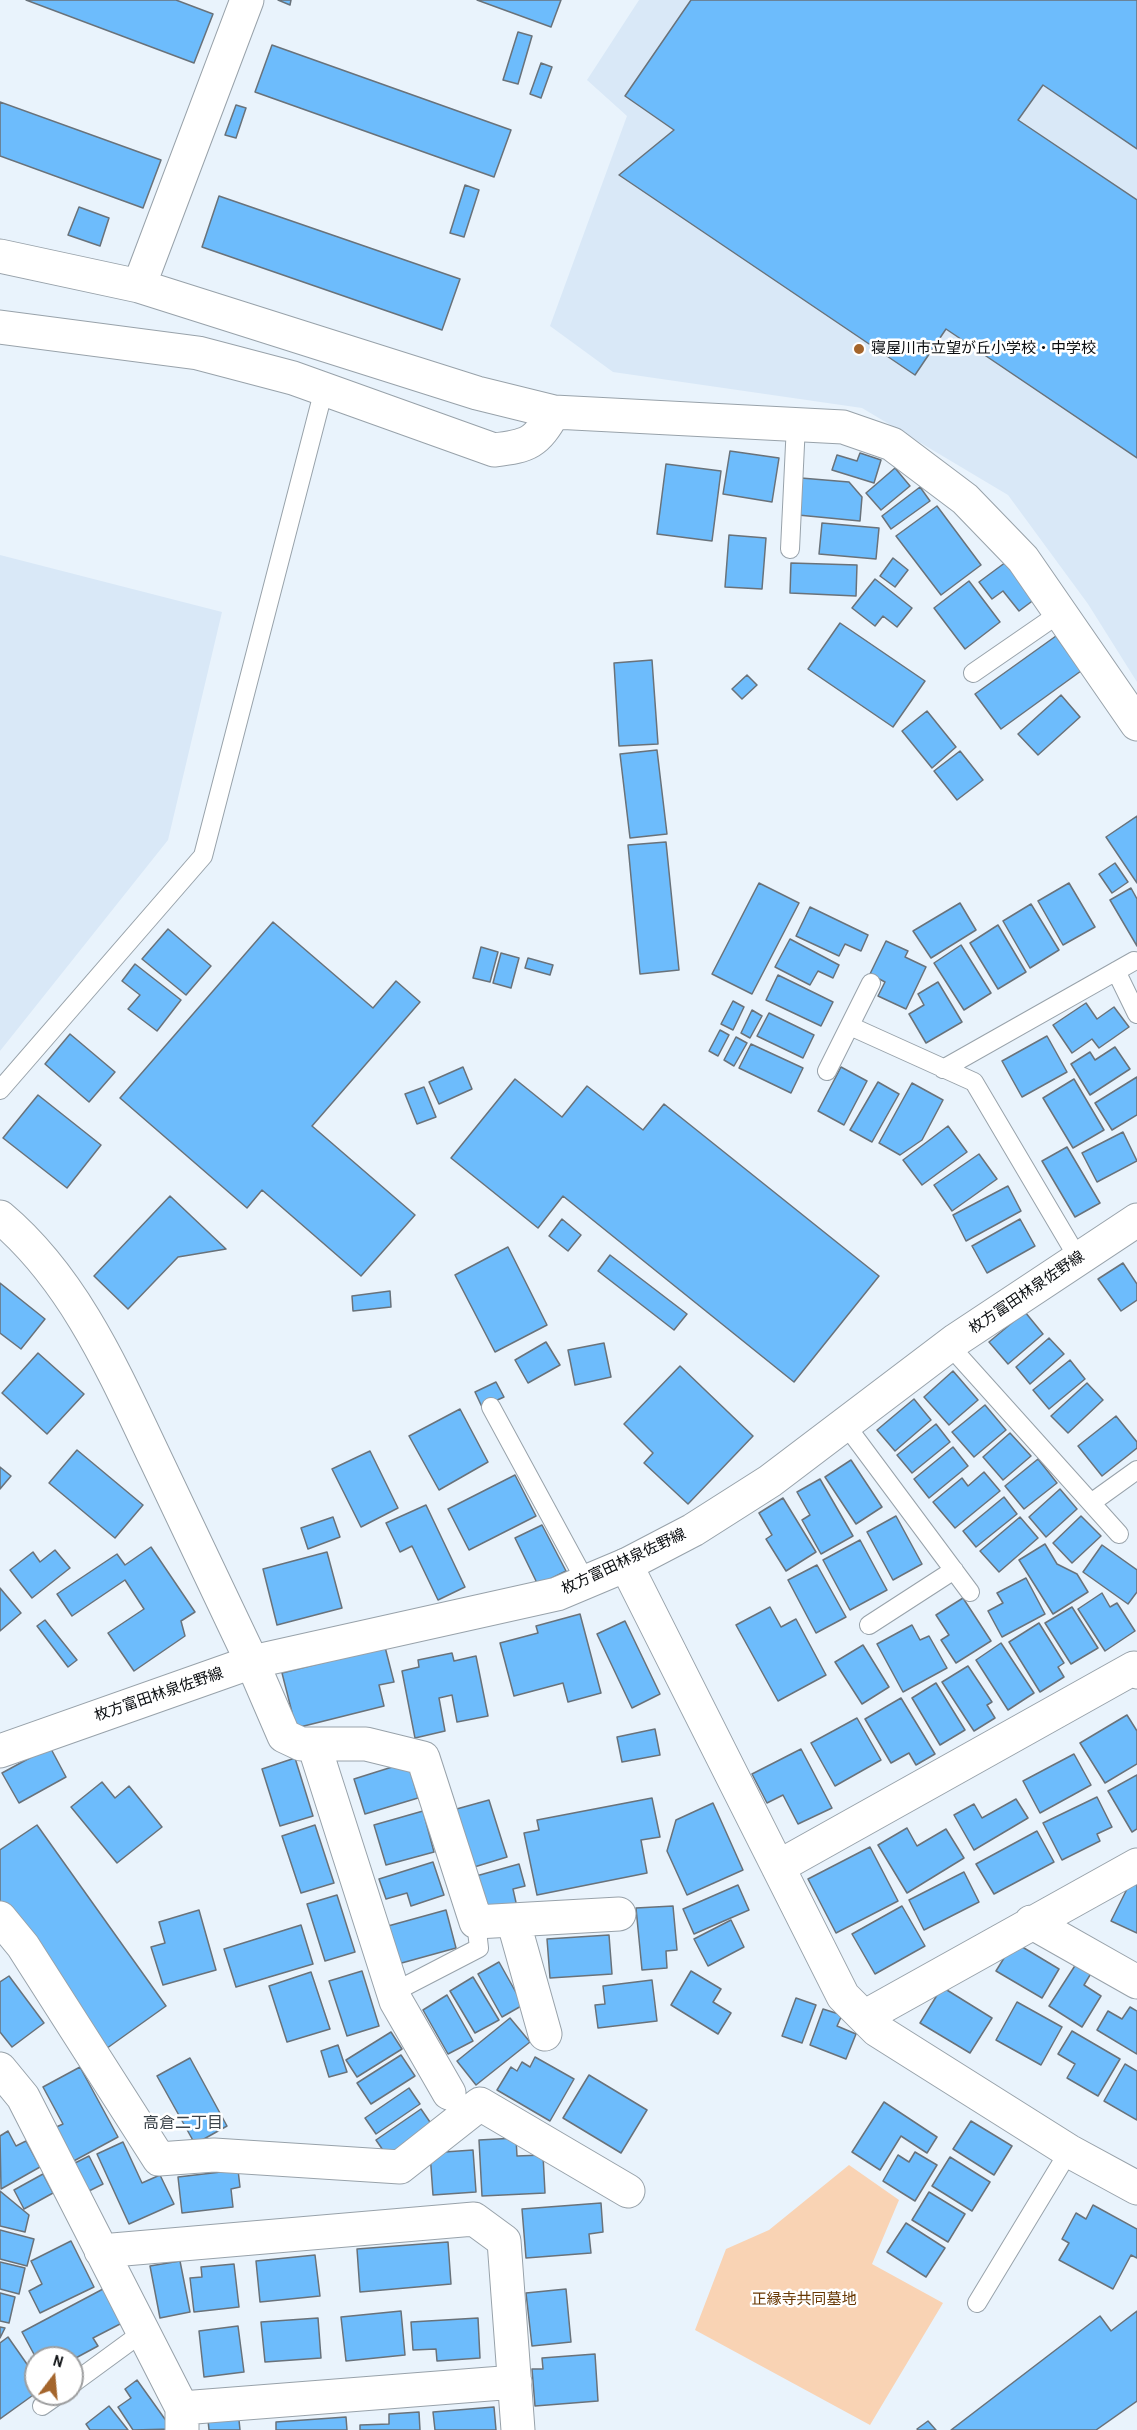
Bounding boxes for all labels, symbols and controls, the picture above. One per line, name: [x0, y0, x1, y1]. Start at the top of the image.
place label: 寝屋川市立望が丘小学校・中学校: [871, 340, 1096, 358]
marker: 寝屋川市立望が丘小学校・中学校: [852, 342, 866, 356]
street label: 枚方富田林泉佐野線: [966, 1248, 1088, 1338]
street label: 枚方富田林泉佐野線: [559, 1525, 689, 1599]
street label: 枚方富田林泉佐野線: [92, 1665, 226, 1725]
district label: 高倉二丁目: [143, 2114, 223, 2134]
park label: 正縁寺共同墓地: [752, 2291, 856, 2309]
north arrow: [24, 2346, 84, 2406]
text: N: [51, 2349, 66, 2372]

